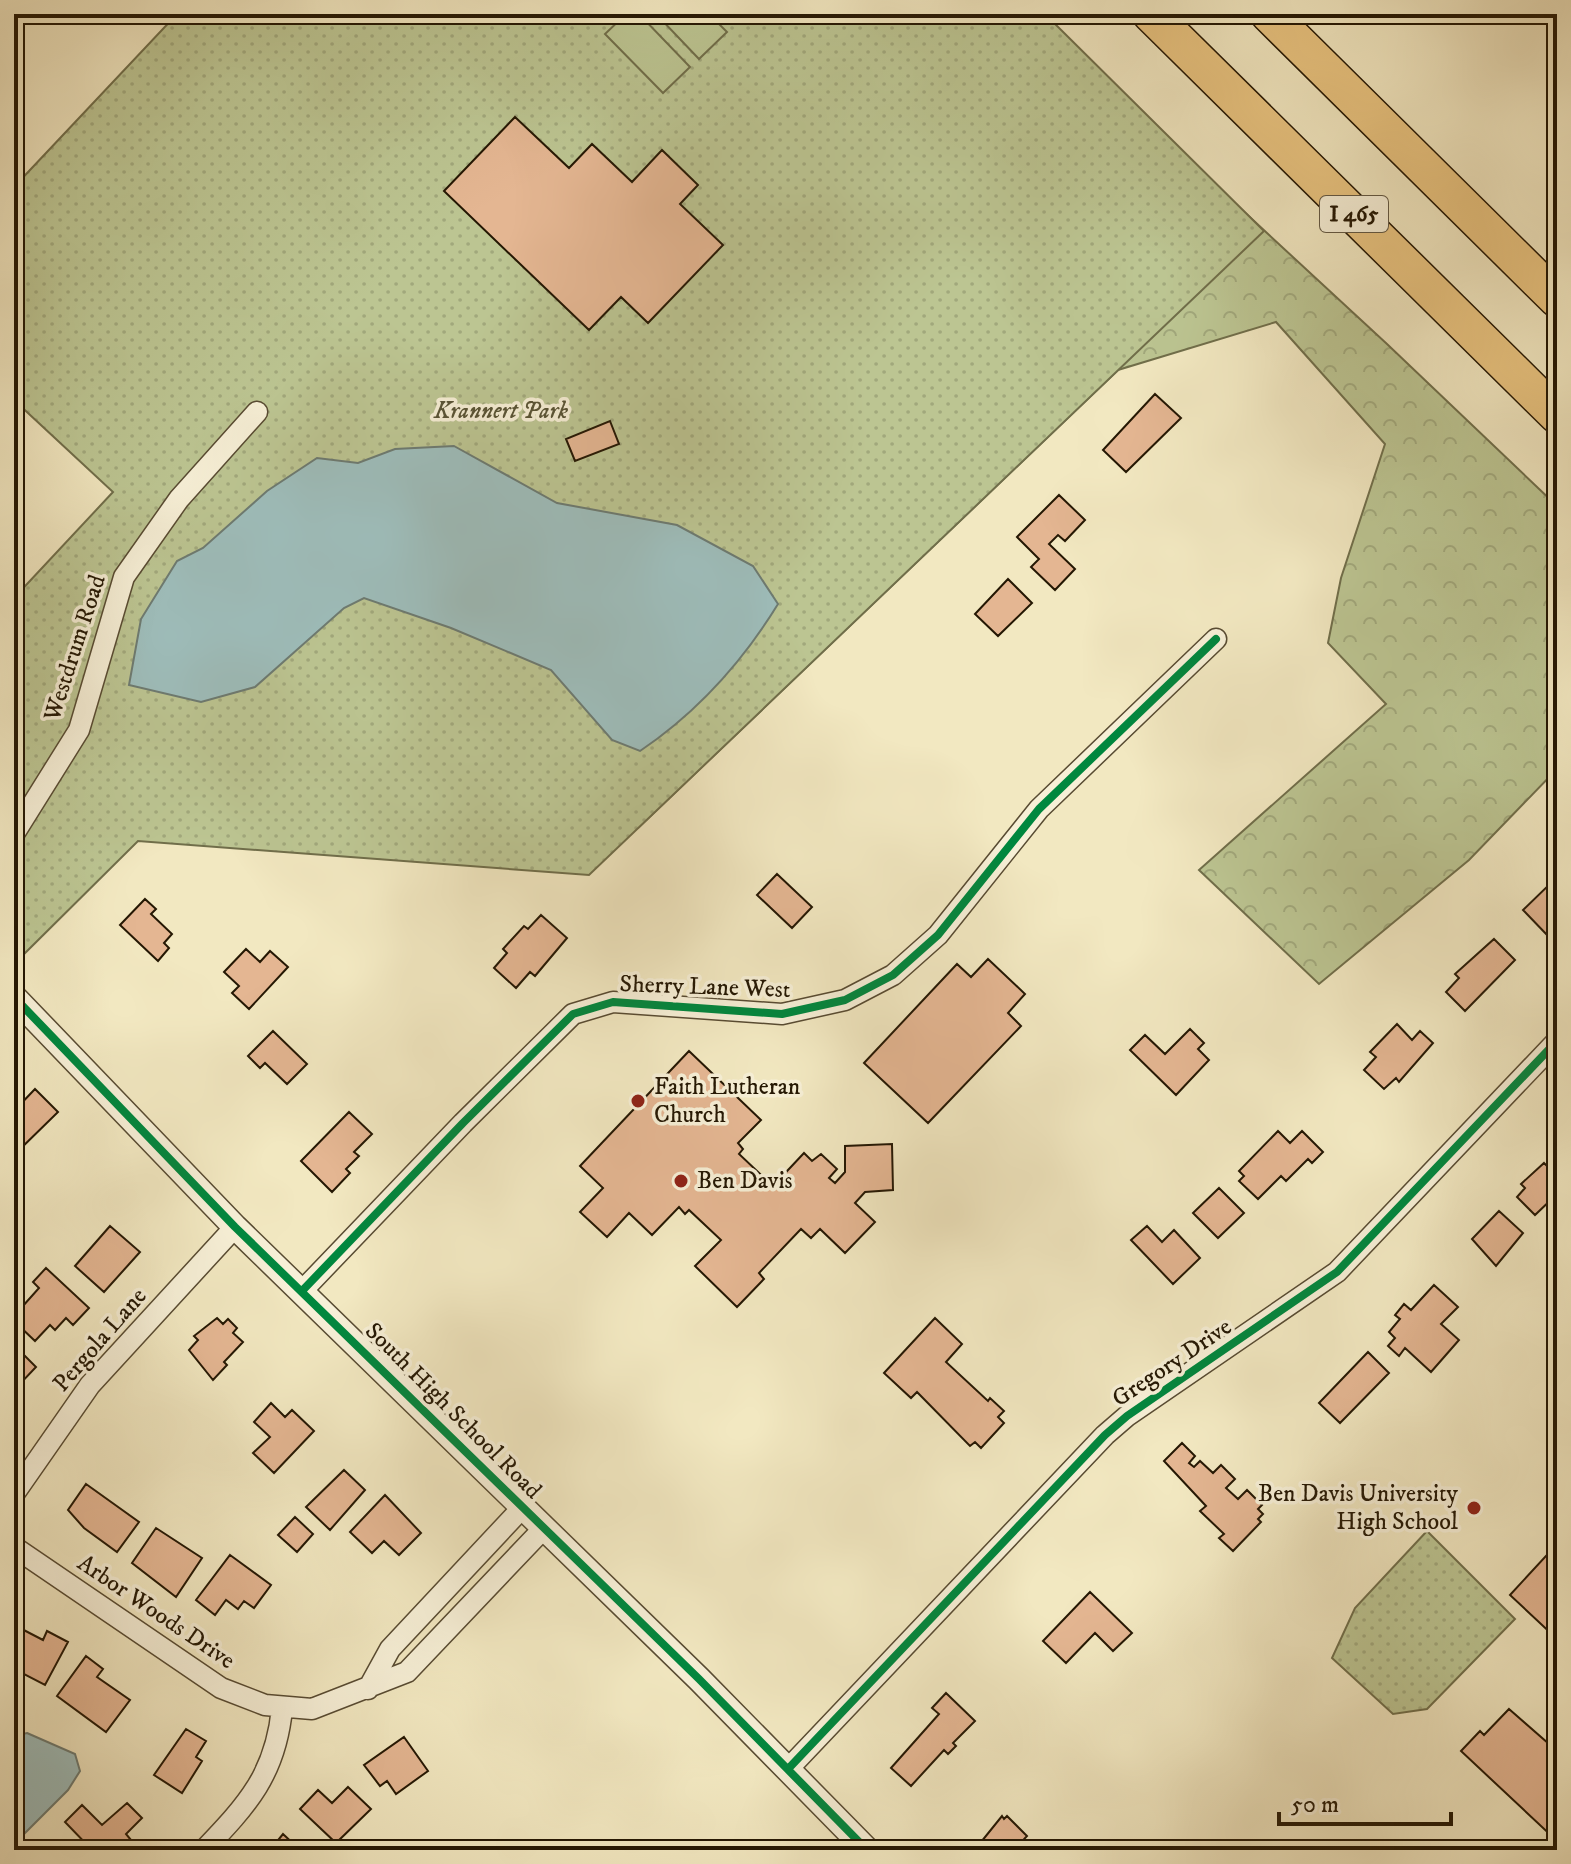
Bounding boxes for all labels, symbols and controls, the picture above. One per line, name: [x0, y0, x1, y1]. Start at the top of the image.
road number: I 465: [1320, 196, 1388, 232]
park label: Krannert Park: [433, 396, 568, 426]
street label: Westdrum Road: [37, 571, 113, 726]
street label: Sherry Lane West: [619, 969, 791, 1005]
place label: Faith Lutheran Church: [654, 1072, 801, 1130]
marker: Faith Lutheran Church: [629, 1092, 647, 1110]
place label: Ben Davis: [697, 1166, 793, 1196]
marker: Ben Davis: [672, 1172, 690, 1190]
street label: Pergola Lane: [47, 1282, 153, 1398]
street label: Gregory Drive: [1106, 1312, 1238, 1414]
street label: South High School Road: [358, 1316, 548, 1506]
place label: Ben Davis University High School: [1258, 1479, 1459, 1537]
marker: Ben Davis University High School: [1465, 1499, 1483, 1517]
street label: Arbor Woods Drive: [71, 1548, 241, 1676]
scale bar: [1279, 1776, 1451, 1826]
text: 50 m: [1291, 1790, 1339, 1820]

